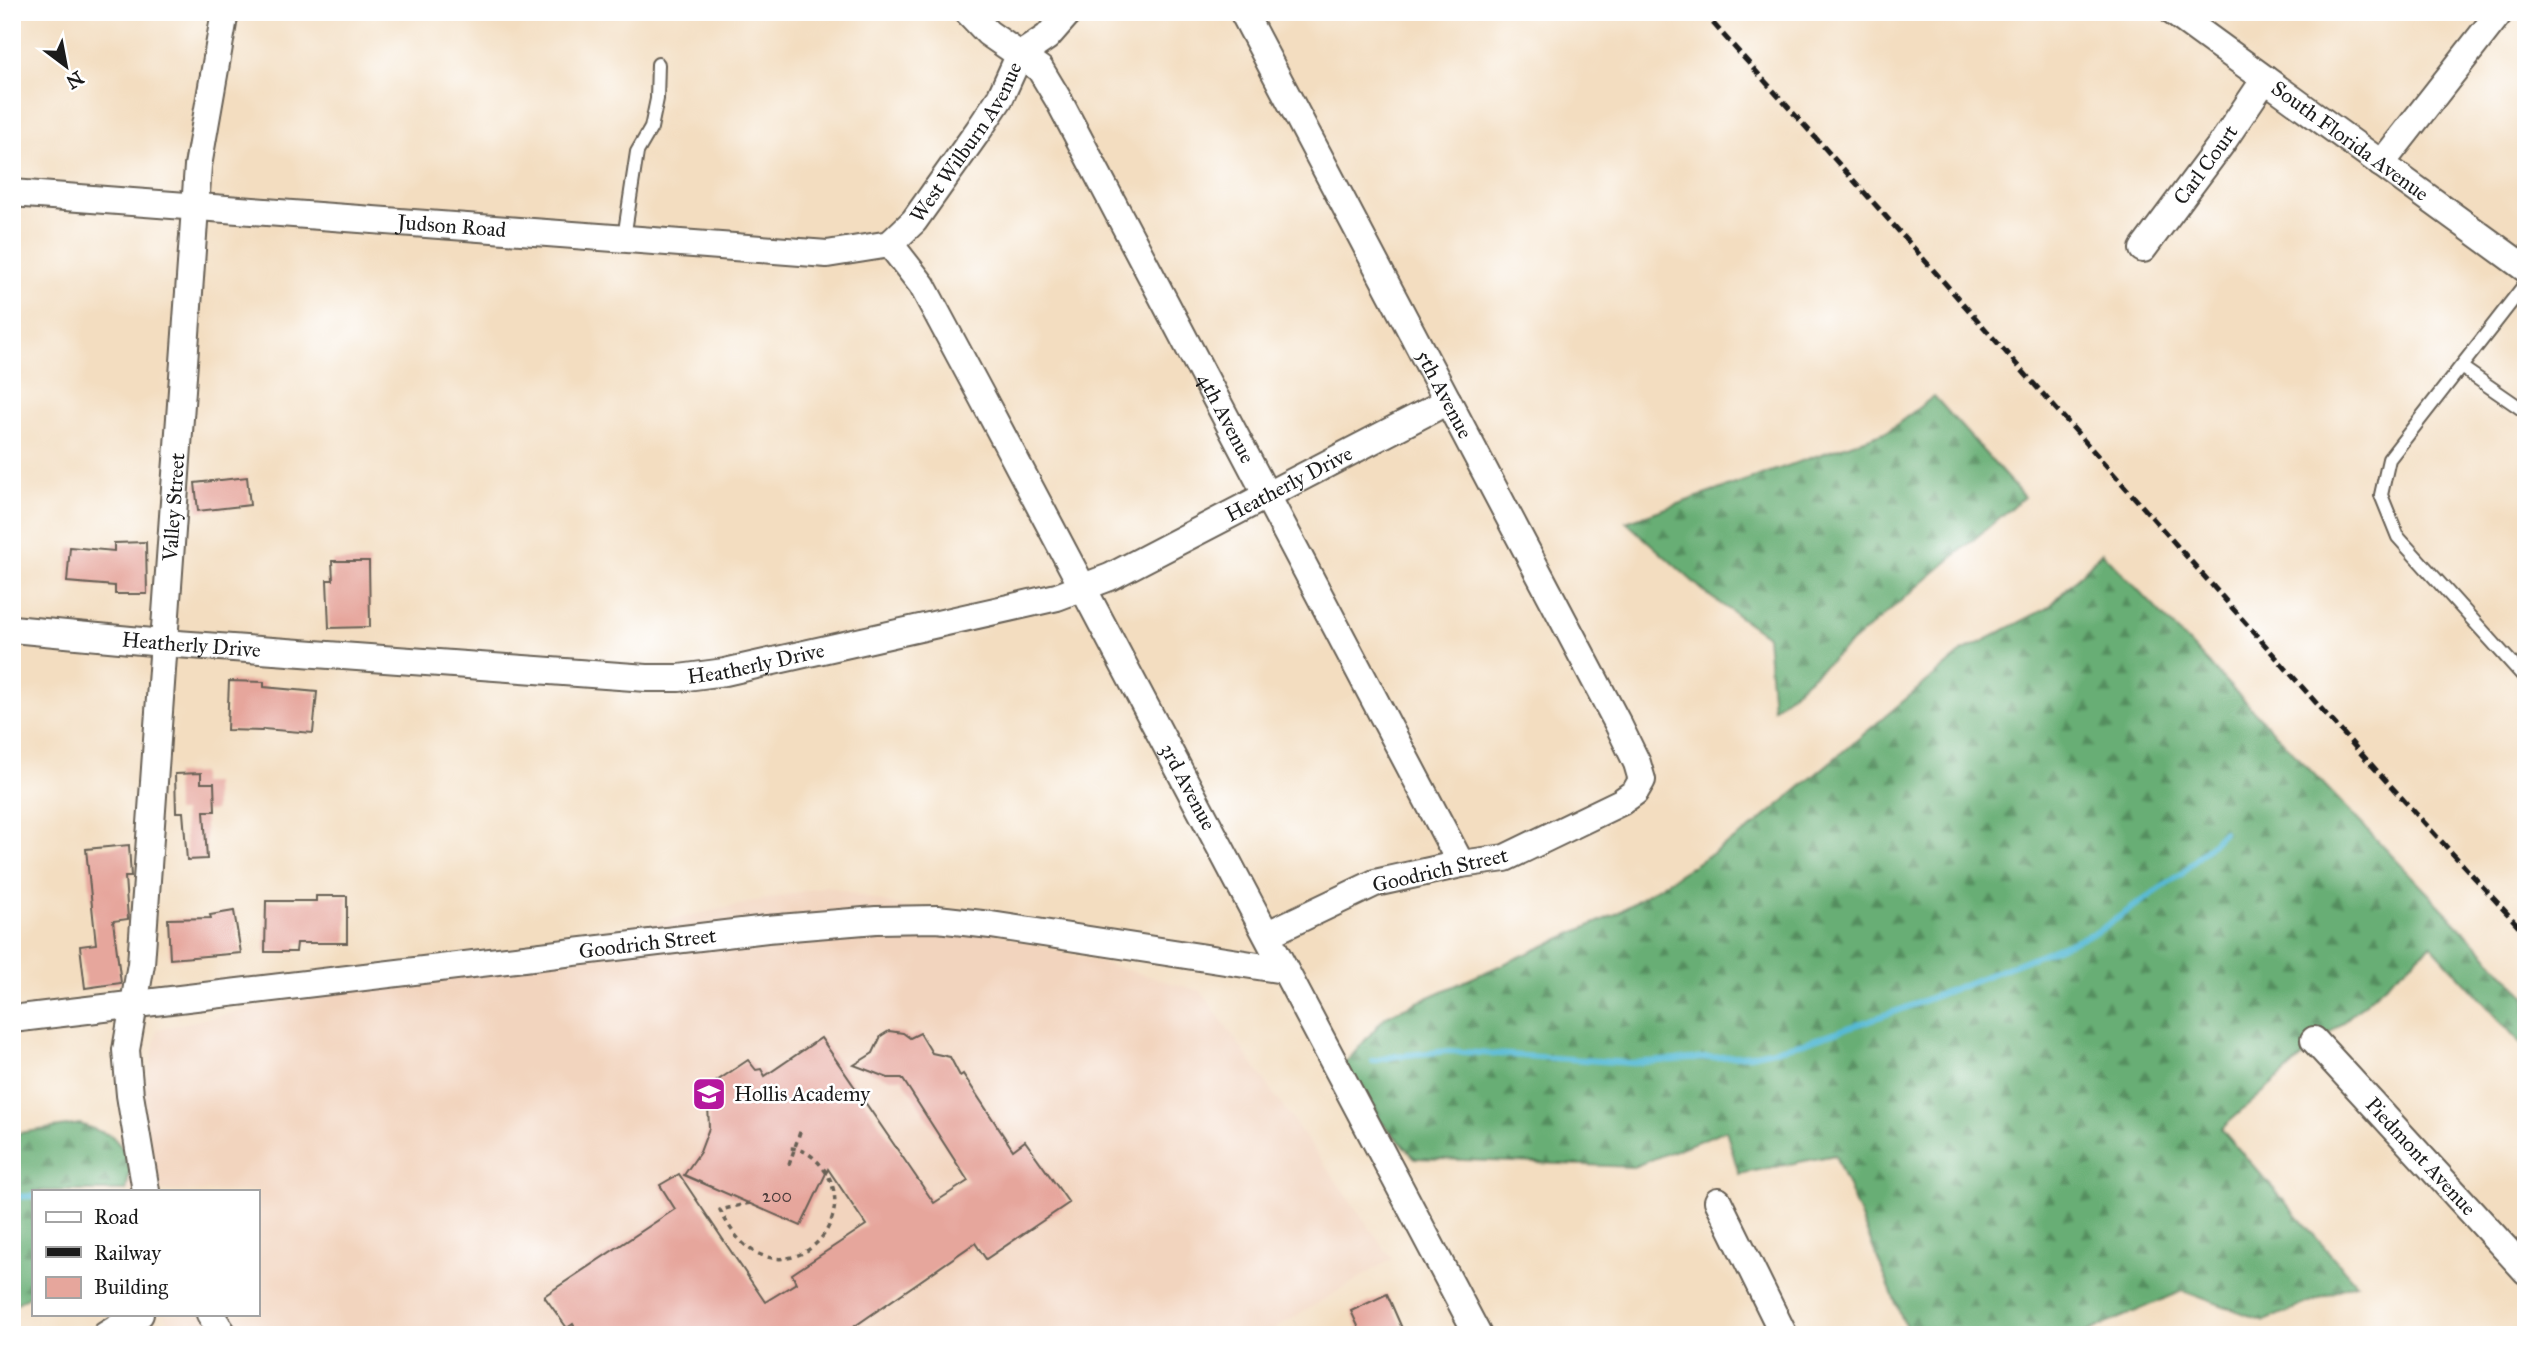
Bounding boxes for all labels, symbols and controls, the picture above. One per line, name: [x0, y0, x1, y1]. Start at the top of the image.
north arrow: [32, 32, 102, 102]
street label: West Wilburn Avenue: [904, 58, 1028, 228]
text: N: [62, 66, 88, 94]
street label: South Florida Avenue: [2266, 75, 2434, 207]
street label: Carl Court: [2168, 119, 2244, 210]
street label: Judson Road: [395, 209, 507, 243]
street label: 5th Avenue: [1410, 345, 1478, 443]
street label: 4th Avenue: [1192, 369, 1261, 468]
street label: Heatherly Drive: [1221, 440, 1357, 528]
street label: Valley Street: [157, 451, 191, 563]
street label: Heatherly Drive: [121, 626, 262, 663]
street label: Heatherly Drive: [686, 637, 827, 690]
street label: 3rd Avenue: [1155, 739, 1222, 835]
street label: Goodrich Street: [1370, 842, 1511, 898]
street label: Goodrich Street: [577, 922, 718, 964]
school or university icon: Hollis Academy: [690, 1075, 728, 1113]
place label: Hollis Academy: [734, 1081, 871, 1107]
street label: Piedmont Avenue: [2360, 1092, 2482, 1221]
house number: 200: [762, 1185, 792, 1207]
legend: [32, 1190, 259, 1316]
text: Road: [94, 1204, 139, 1230]
text: Railway: [94, 1240, 162, 1266]
text: Building: [94, 1274, 168, 1300]

